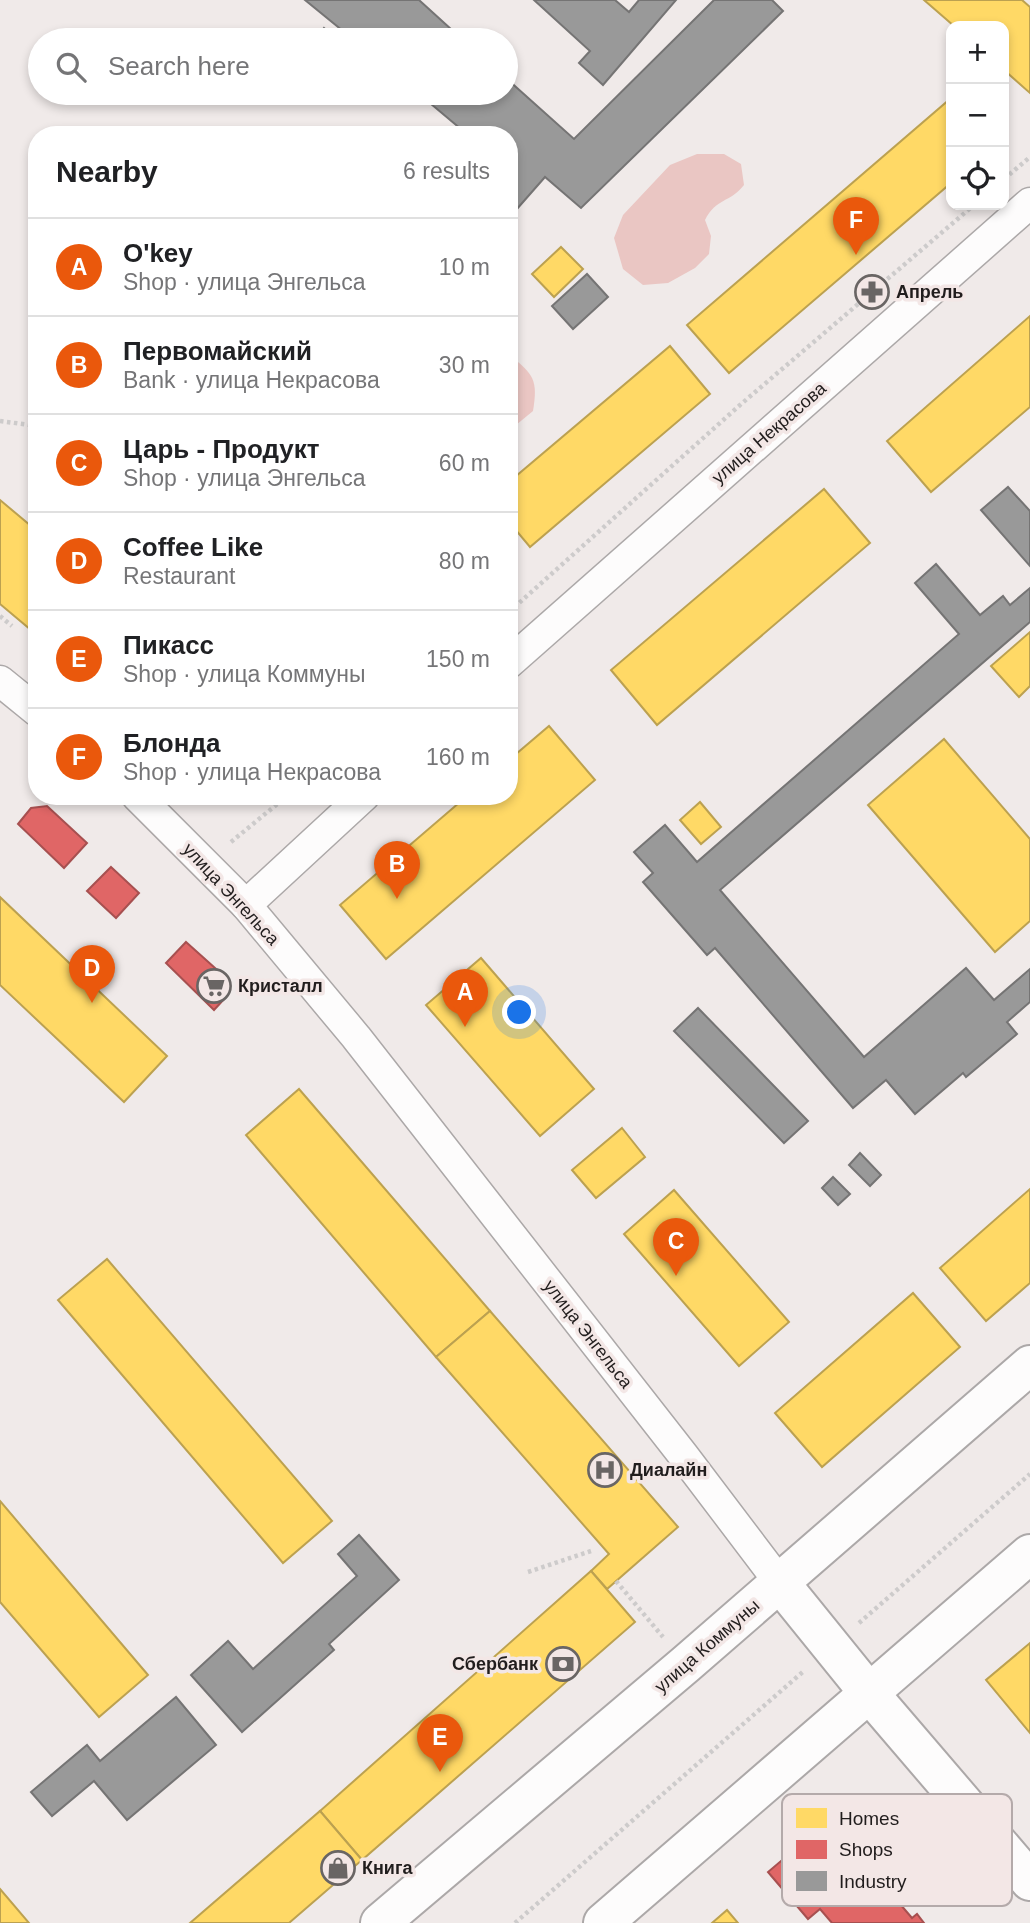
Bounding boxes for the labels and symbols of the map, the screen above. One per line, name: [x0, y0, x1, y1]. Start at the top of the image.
pin: F: [833, 197, 879, 255]
pharmacy icon: Апрель: [853, 273, 891, 311]
place label: Апрель: [896, 282, 963, 302]
street label: улица Некрасова: [708, 378, 831, 488]
street label: улица Энгельса: [179, 839, 284, 950]
pin: B: [374, 841, 420, 899]
pin: D: [69, 945, 115, 1003]
supermarket icon: Кристалл: [195, 967, 233, 1005]
pin: A: [442, 969, 488, 1027]
place label: Кристалл: [238, 976, 323, 996]
your location: [502, 995, 536, 1029]
pin: C: [653, 1218, 699, 1276]
street label: улица Энгельса: [540, 1276, 637, 1393]
hospital icon: Диалайн: [586, 1451, 624, 1489]
place label: Диалайн: [630, 1460, 707, 1480]
street label: улица Коммуны: [651, 1595, 763, 1697]
bank icon: Сбербанк: [544, 1645, 582, 1683]
place label: Сбербанк: [452, 1654, 539, 1674]
pin: E: [417, 1714, 463, 1772]
legend: [782, 1794, 1012, 1906]
text: Homes: [839, 1808, 899, 1829]
text: Shops: [839, 1839, 893, 1860]
shop icon: Книга: [319, 1849, 357, 1887]
place label: Книга: [362, 1858, 413, 1878]
text: Industry: [839, 1871, 907, 1892]

